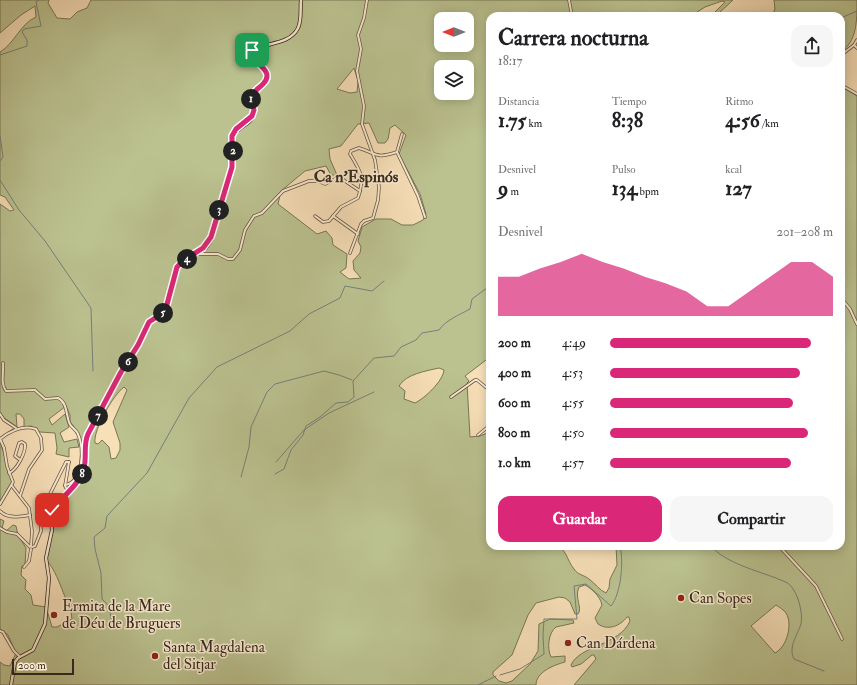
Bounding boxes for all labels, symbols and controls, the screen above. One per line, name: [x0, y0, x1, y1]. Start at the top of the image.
north arrow: [434, 12, 474, 52]
map controls: [434, 12, 474, 100]
text: Carrera nocturna: [498, 24, 648, 52]
button: share: [791, 25, 833, 67]
pin: [235, 33, 269, 67]
icon: arrive: [241, 39, 263, 61]
text: 18:17: [498, 53, 523, 69]
button: layers: [434, 60, 474, 100]
pin: 1: [241, 89, 261, 109]
text: 1: [249, 92, 253, 105]
text: Distancia: [498, 95, 539, 108]
text: Tiempo: [612, 95, 647, 108]
text: Ritmo: [725, 95, 753, 108]
text: 1.75: [498, 108, 526, 133]
text: 8:38: [612, 108, 643, 133]
text: 4:56: [725, 108, 760, 133]
text: km: [526, 117, 542, 130]
text: /km: [760, 117, 779, 130]
pin: 2: [223, 141, 243, 161]
text: 2: [230, 144, 236, 157]
text: Desnivel: [498, 163, 536, 176]
text: Pulso: [612, 163, 636, 176]
text: kcal: [725, 163, 742, 176]
district label: Ca n'Espinós: [314, 167, 399, 188]
text: 9: [498, 176, 508, 201]
text: 134: [612, 176, 637, 201]
text: 127: [725, 176, 752, 201]
text: m: [508, 185, 519, 198]
text: bpm: [637, 185, 659, 198]
pin: 3: [209, 200, 229, 220]
text: 3: [217, 203, 221, 216]
text: Desnivel: [498, 224, 543, 240]
text: 201–208 m: [776, 224, 833, 240]
pin: 4: [177, 249, 197, 269]
text: 4: [184, 252, 190, 265]
pin: 5: [153, 303, 173, 323]
text: 5: [161, 306, 165, 319]
text: 200 m: [498, 335, 531, 351]
text: 4:49: [562, 335, 586, 351]
pin: 6: [118, 352, 138, 372]
text: 6: [125, 355, 131, 368]
text: 400 m: [498, 365, 531, 381]
text: 4:53: [562, 365, 583, 381]
text: 600 m: [498, 395, 531, 411]
text: 4:55: [562, 395, 584, 411]
pin: 7: [88, 406, 108, 426]
text: 7: [95, 409, 101, 422]
text: 800 m: [498, 425, 530, 441]
text: 4:50: [562, 425, 585, 441]
text: 1.0 km: [498, 455, 531, 471]
text: 4:57: [562, 455, 584, 471]
pin: 8: [72, 464, 92, 484]
text: 8: [79, 467, 85, 480]
pin: [35, 493, 69, 527]
button: Guardar: [498, 496, 662, 542]
button: Compartir: [670, 496, 833, 542]
icon: check: [41, 499, 63, 521]
place label: Can Sopes: [689, 589, 752, 609]
marker: Can Sopes: [676, 593, 686, 603]
place label: Ermita de la Mare de Déu de Bruguers: [62, 597, 180, 633]
marker: Ermita de la Mare de Déu de Bruguers: [49, 610, 59, 620]
place label: Can Dárdena: [576, 634, 656, 653]
place label: Santa Magdalena del Sitjar: [163, 638, 266, 674]
marker: Can Dárdena: [563, 638, 573, 648]
marker: Santa Magdalena del Sitjar: [150, 651, 160, 661]
scale bar: [12, 657, 74, 676]
text: 200 m: [18, 659, 46, 672]

